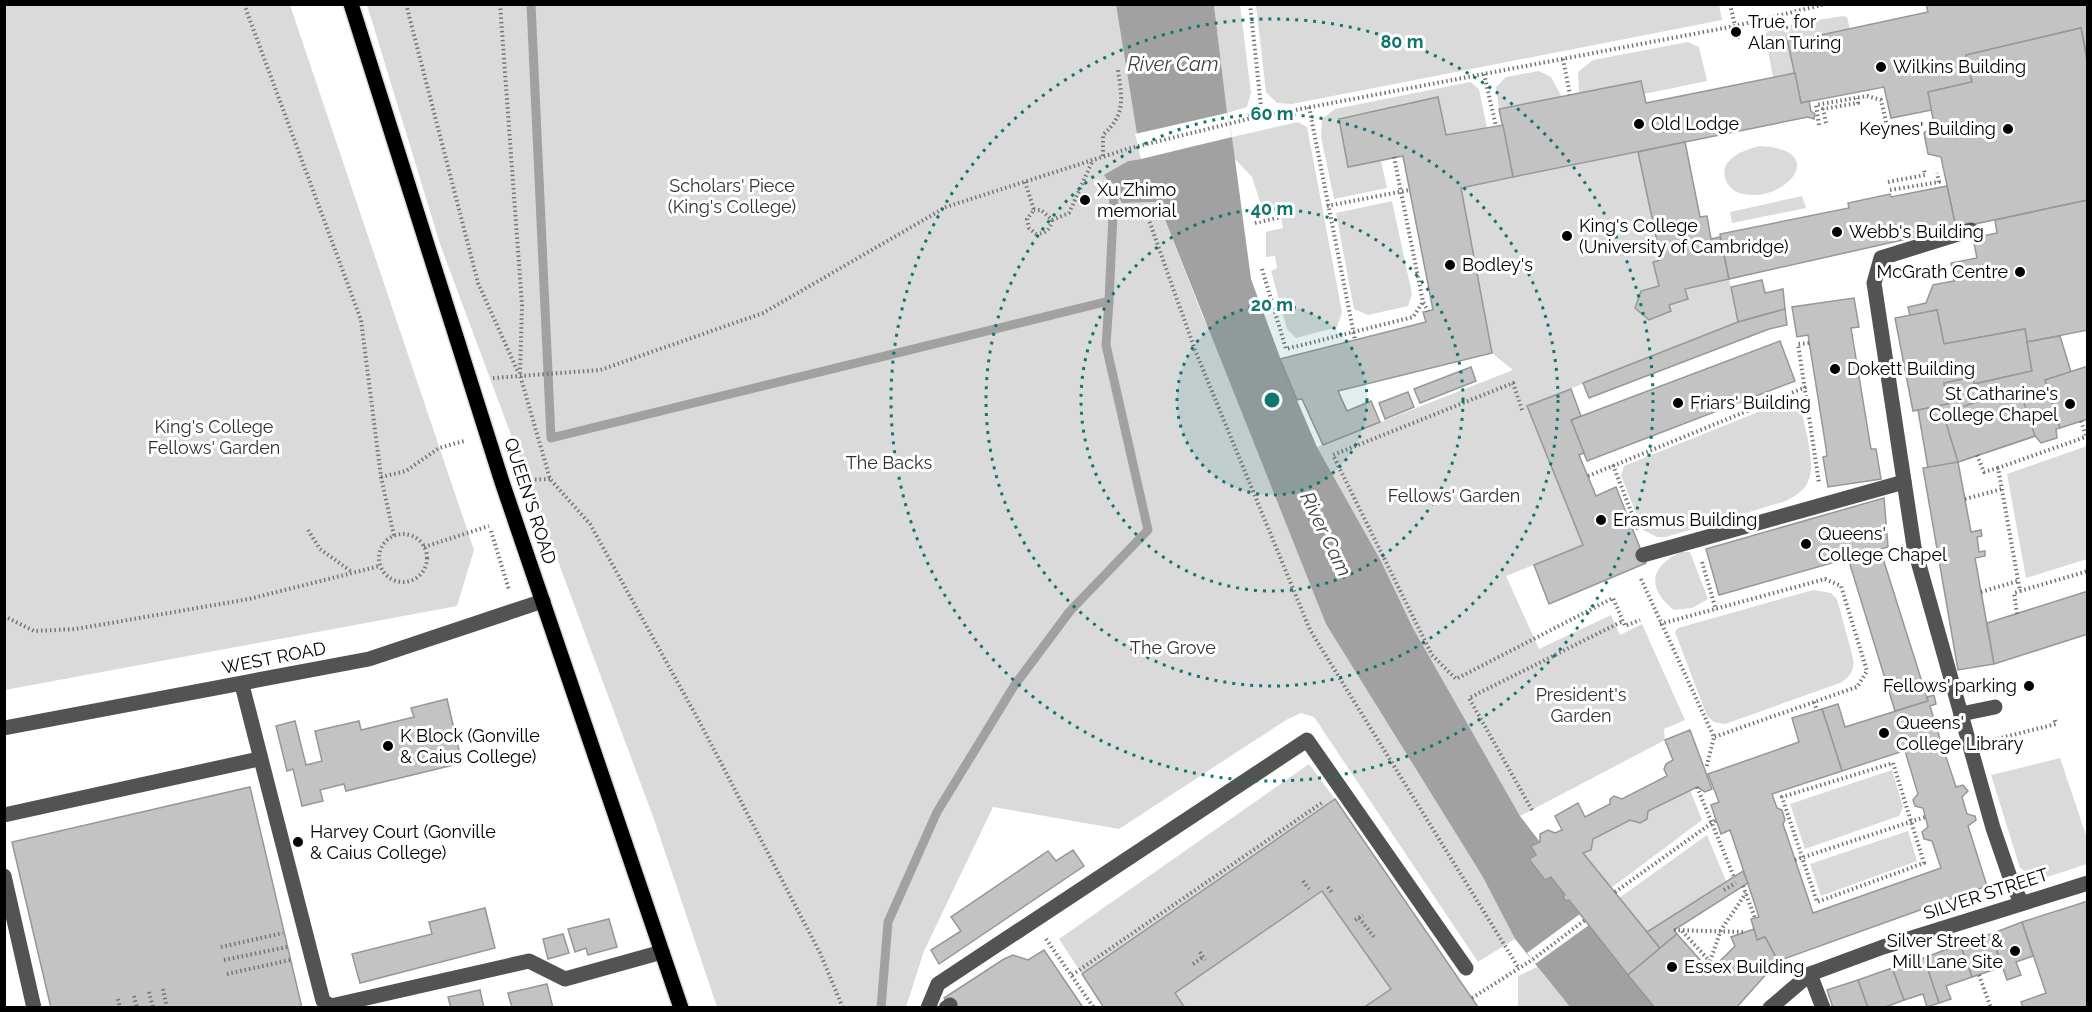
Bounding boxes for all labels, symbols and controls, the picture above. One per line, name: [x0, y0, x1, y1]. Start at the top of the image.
place label: True, for Alan Turing: [1748, 11, 1841, 53]
marker: True, for Alan Turing: [1729, 25, 1743, 39]
text: 80 m: [1380, 31, 1424, 52]
water label: River Cam: [1127, 52, 1219, 76]
place label: Wilkins Building: [1893, 56, 2026, 77]
marker: Wilkins Building: [1874, 60, 1888, 74]
text: 60 m: [1250, 103, 1294, 124]
place label: Old Lodge: [1651, 113, 1740, 134]
marker: Old Lodge: [1632, 117, 1646, 131]
place label: Keynes' Building: [1859, 118, 1996, 139]
marker: Keynes' Building: [2001, 122, 2015, 136]
park label: Scholars' Piece (King's College): [668, 175, 796, 217]
place label: Xu Zhimo memorial: [1097, 179, 1177, 221]
marker: Xu Zhimo memorial: [1078, 193, 1092, 207]
text: 40 m: [1251, 198, 1293, 219]
place label: King's College (University of Cambridge): [1579, 215, 1789, 257]
place label: Webb's Building: [1849, 221, 1984, 242]
marker: Webb's Building: [1830, 225, 1844, 239]
marker: King's College (University of Cambridge): [1560, 229, 1574, 243]
place label: Bodley's: [1462, 254, 1533, 275]
marker: Bodley's: [1443, 258, 1457, 272]
place label: McGrath Centre: [1877, 261, 2008, 282]
marker: McGrath Centre: [2013, 265, 2027, 279]
text: 20 m: [1251, 294, 1293, 315]
place label: Dokett Building: [1847, 358, 1975, 379]
marker: Dokett Building: [1828, 362, 1842, 376]
place label: St Catharine's College Chapel: [1929, 383, 2058, 425]
centre of rings: [1262, 390, 1282, 410]
place label: Friars' Building: [1690, 392, 1811, 413]
marker: Friars' Building: [1671, 396, 1685, 410]
marker: St Catharine's College Chapel: [2063, 397, 2077, 411]
park label: King's College Fellows' Garden: [148, 416, 280, 458]
street label: QUEEN'S ROAD: [500, 435, 561, 567]
park label: The Backs: [846, 452, 933, 473]
park label: Fellows' Garden: [1388, 485, 1520, 506]
water label: River Cam: [1295, 488, 1357, 580]
place label: Erasmus Building: [1613, 509, 1757, 530]
marker: Erasmus Building: [1594, 513, 1608, 527]
place label: Queens' College Chapel: [1818, 523, 1947, 565]
marker: Queens' College Chapel: [1799, 537, 1813, 551]
street label: WEST ROAD: [220, 637, 328, 678]
park label: The Grove: [1130, 637, 1216, 658]
place label: Fellows' parking: [1883, 675, 2017, 696]
marker: Fellows' parking: [2022, 679, 2036, 693]
park label: President's Garden: [1536, 684, 1627, 726]
place label: Queens' College Library: [1896, 712, 2024, 754]
place label: K Block (Gonville & Caius College): [400, 725, 540, 767]
marker: Queens' College Library: [1877, 726, 1891, 740]
marker: K Block (Gonville & Caius College): [381, 739, 395, 753]
place label: Harvey Court (Gonville & Caius College): [310, 821, 496, 863]
marker: Harvey Court (Gonville & Caius College): [291, 835, 305, 849]
street label: SILVER STREET: [1921, 863, 2051, 924]
place label: Silver Street & Mill Lane Site: [1887, 930, 2003, 972]
marker: Silver Street & Mill Lane Site: [2008, 944, 2022, 958]
place label: Essex Building: [1684, 956, 1804, 977]
marker: Essex Building: [1665, 960, 1679, 974]

